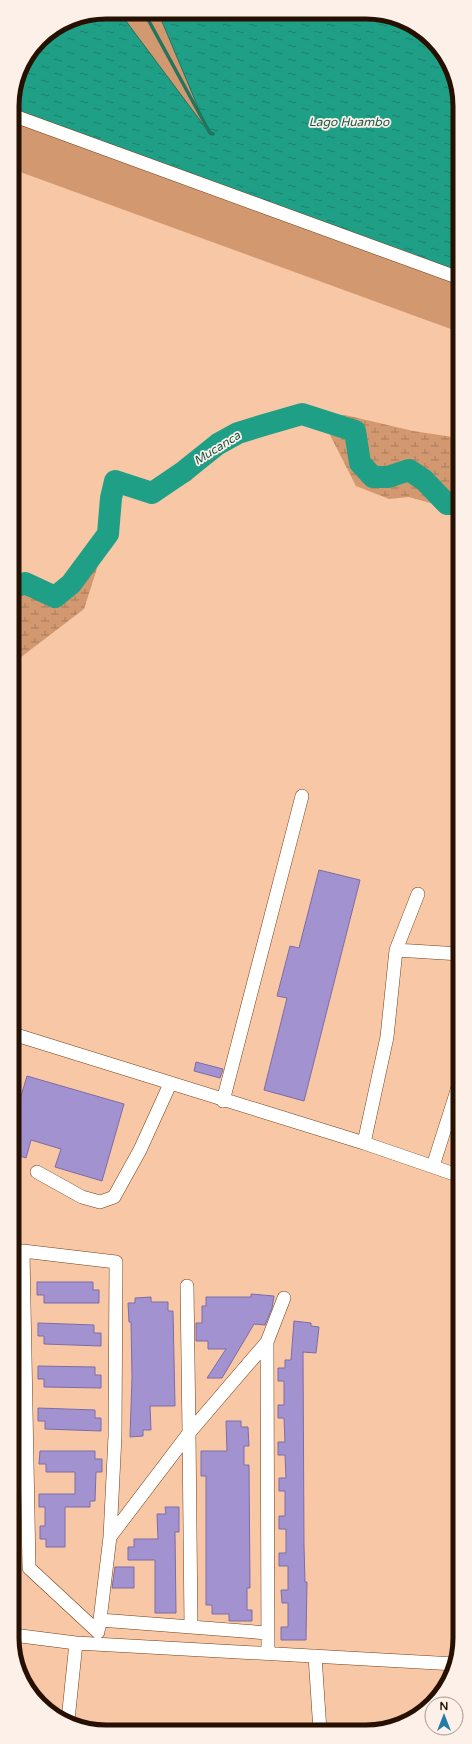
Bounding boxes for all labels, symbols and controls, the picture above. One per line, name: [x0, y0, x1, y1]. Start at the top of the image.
water label: Lago Huambo: [309, 115, 390, 129]
water label: Mucanca: [191, 428, 243, 468]
north arrow: [424, 1696, 464, 1736]
text: N: [440, 1700, 448, 1713]

